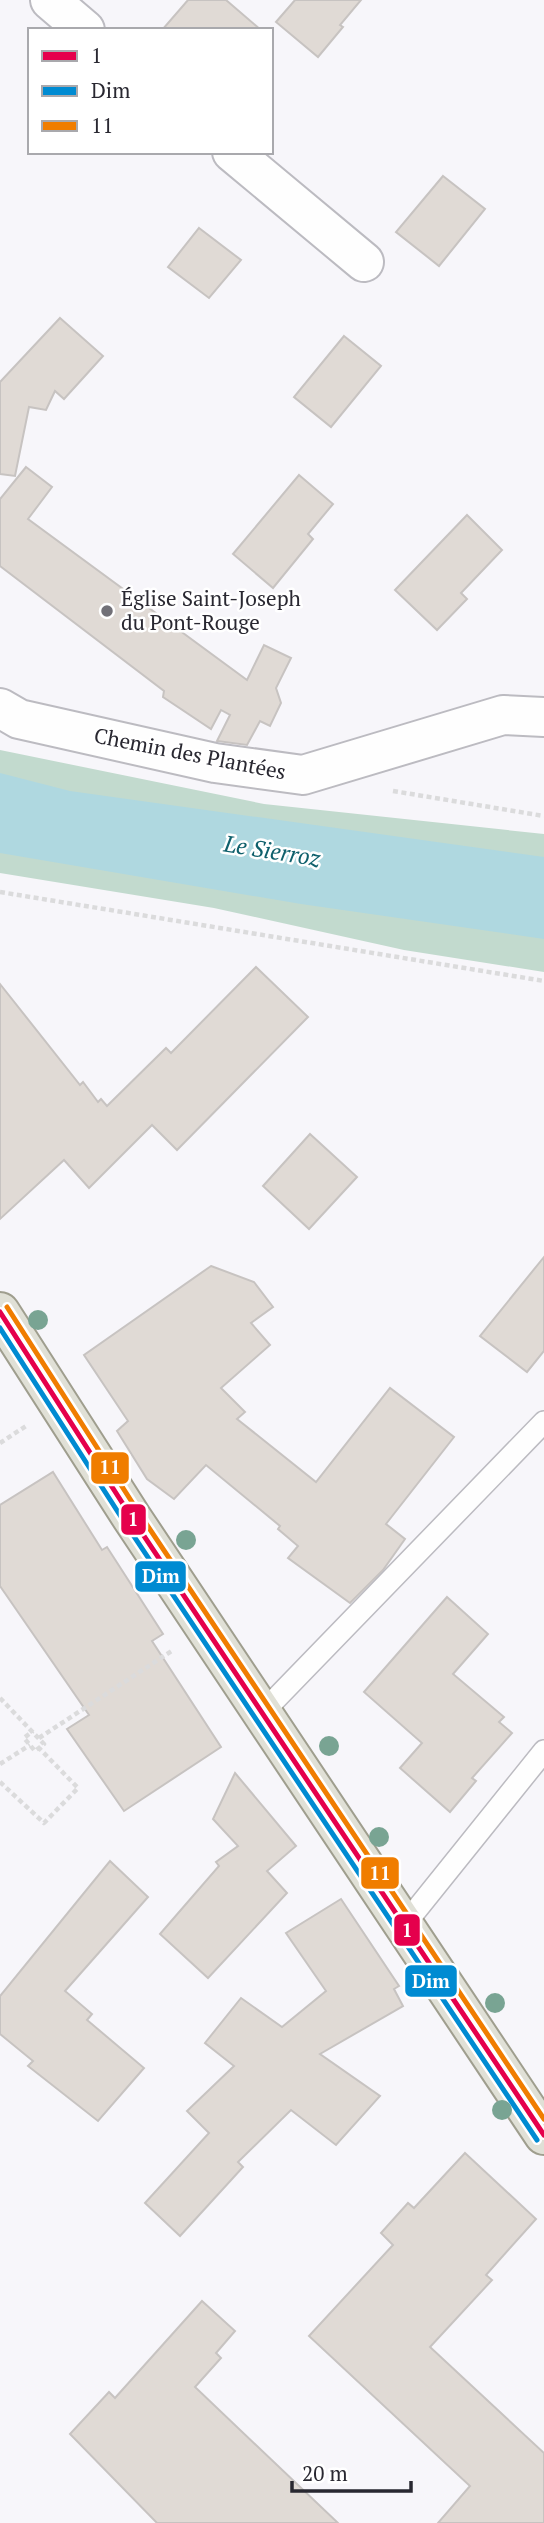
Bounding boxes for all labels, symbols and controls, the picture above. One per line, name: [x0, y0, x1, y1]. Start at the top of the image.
legend: [28, 28, 273, 154]
text: 1: [91, 41, 102, 69]
text: Dim: [91, 76, 130, 104]
text: 11: [91, 111, 113, 139]
place label: Église Saint-Joseph du Pont-Rouge: [121, 584, 301, 636]
marker: Église Saint-Joseph du Pont-Rouge: [99, 603, 115, 619]
street label: Chemin des Plantées: [92, 721, 288, 785]
water label: Le Sierroz: [221, 827, 323, 874]
line badge: 11: [90, 1451, 130, 1485]
text: 11: [99, 1454, 121, 1479]
line badge: 1: [120, 1503, 147, 1536]
text: 1: [128, 1506, 138, 1531]
line badge: Dim: [134, 1560, 187, 1593]
text: Dim: [142, 1563, 180, 1588]
line badge: 11: [360, 1856, 400, 1890]
text: 11: [369, 1860, 391, 1885]
line badge: 1: [393, 1913, 421, 1947]
text: 1: [402, 1917, 412, 1942]
line badge: Dim: [404, 1964, 458, 1998]
text: Dim: [412, 1968, 450, 1993]
scale bar: [292, 2450, 411, 2494]
text: 20 m: [302, 2459, 348, 2487]

